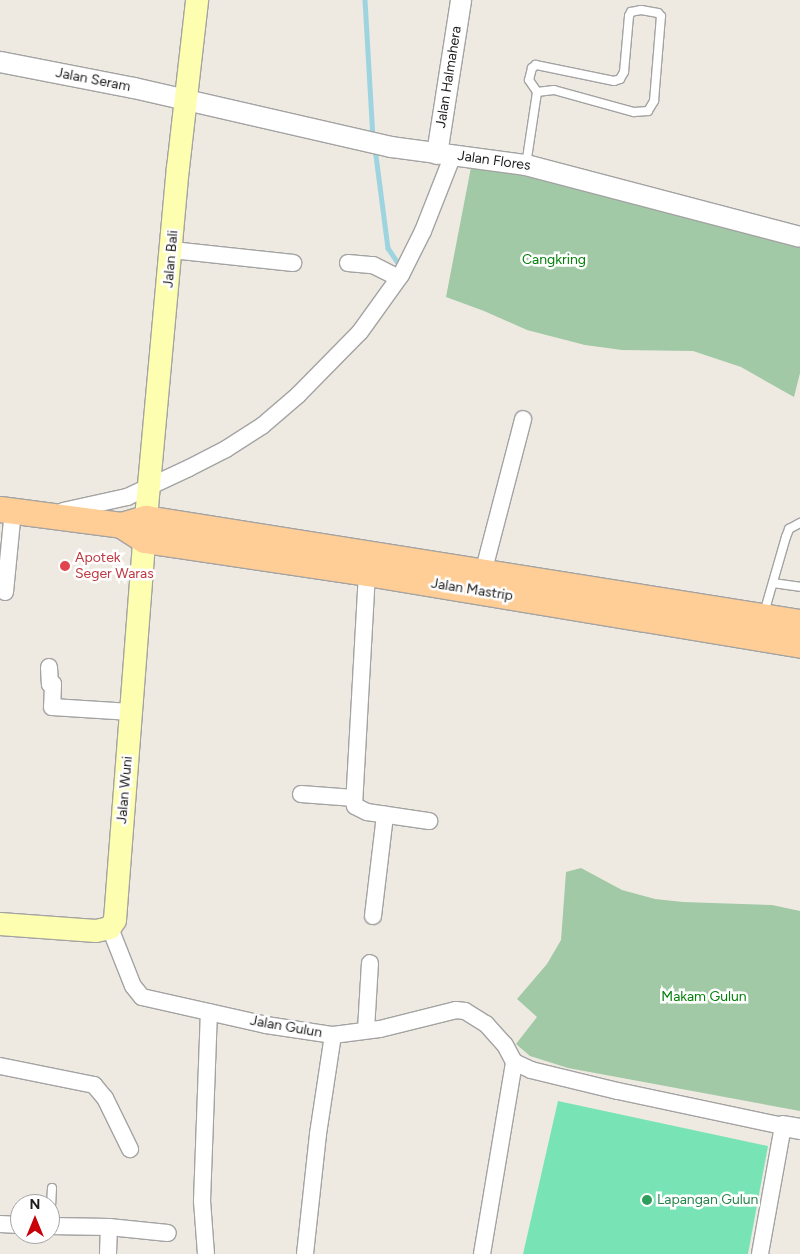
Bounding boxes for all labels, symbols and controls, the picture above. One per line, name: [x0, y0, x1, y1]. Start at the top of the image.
street label: Jalan Halmahera: [433, 25, 465, 129]
street label: Jalan Seram: [54, 65, 132, 95]
street label: Jalan Flores: [456, 148, 532, 174]
street label: Jalan Bali: [160, 229, 182, 289]
park label: Cangkring: [522, 252, 586, 268]
place label: Apotek Seger Waras: [75, 550, 154, 582]
marker: Apotek Seger Waras: [59, 560, 71, 572]
street label: Jalan Mastrip: [430, 575, 514, 605]
street label: Jalan Wuni: [114, 755, 136, 825]
park label: Makam Gulun: [661, 989, 747, 1005]
street label: Jalan Gulun: [249, 1012, 323, 1042]
place label: Lapangan Gulun: [657, 1192, 758, 1208]
north arrow: [10, 1194, 60, 1244]
marker: Lapangan Gulun: [641, 1194, 653, 1206]
text: N: [30, 1196, 40, 1213]

